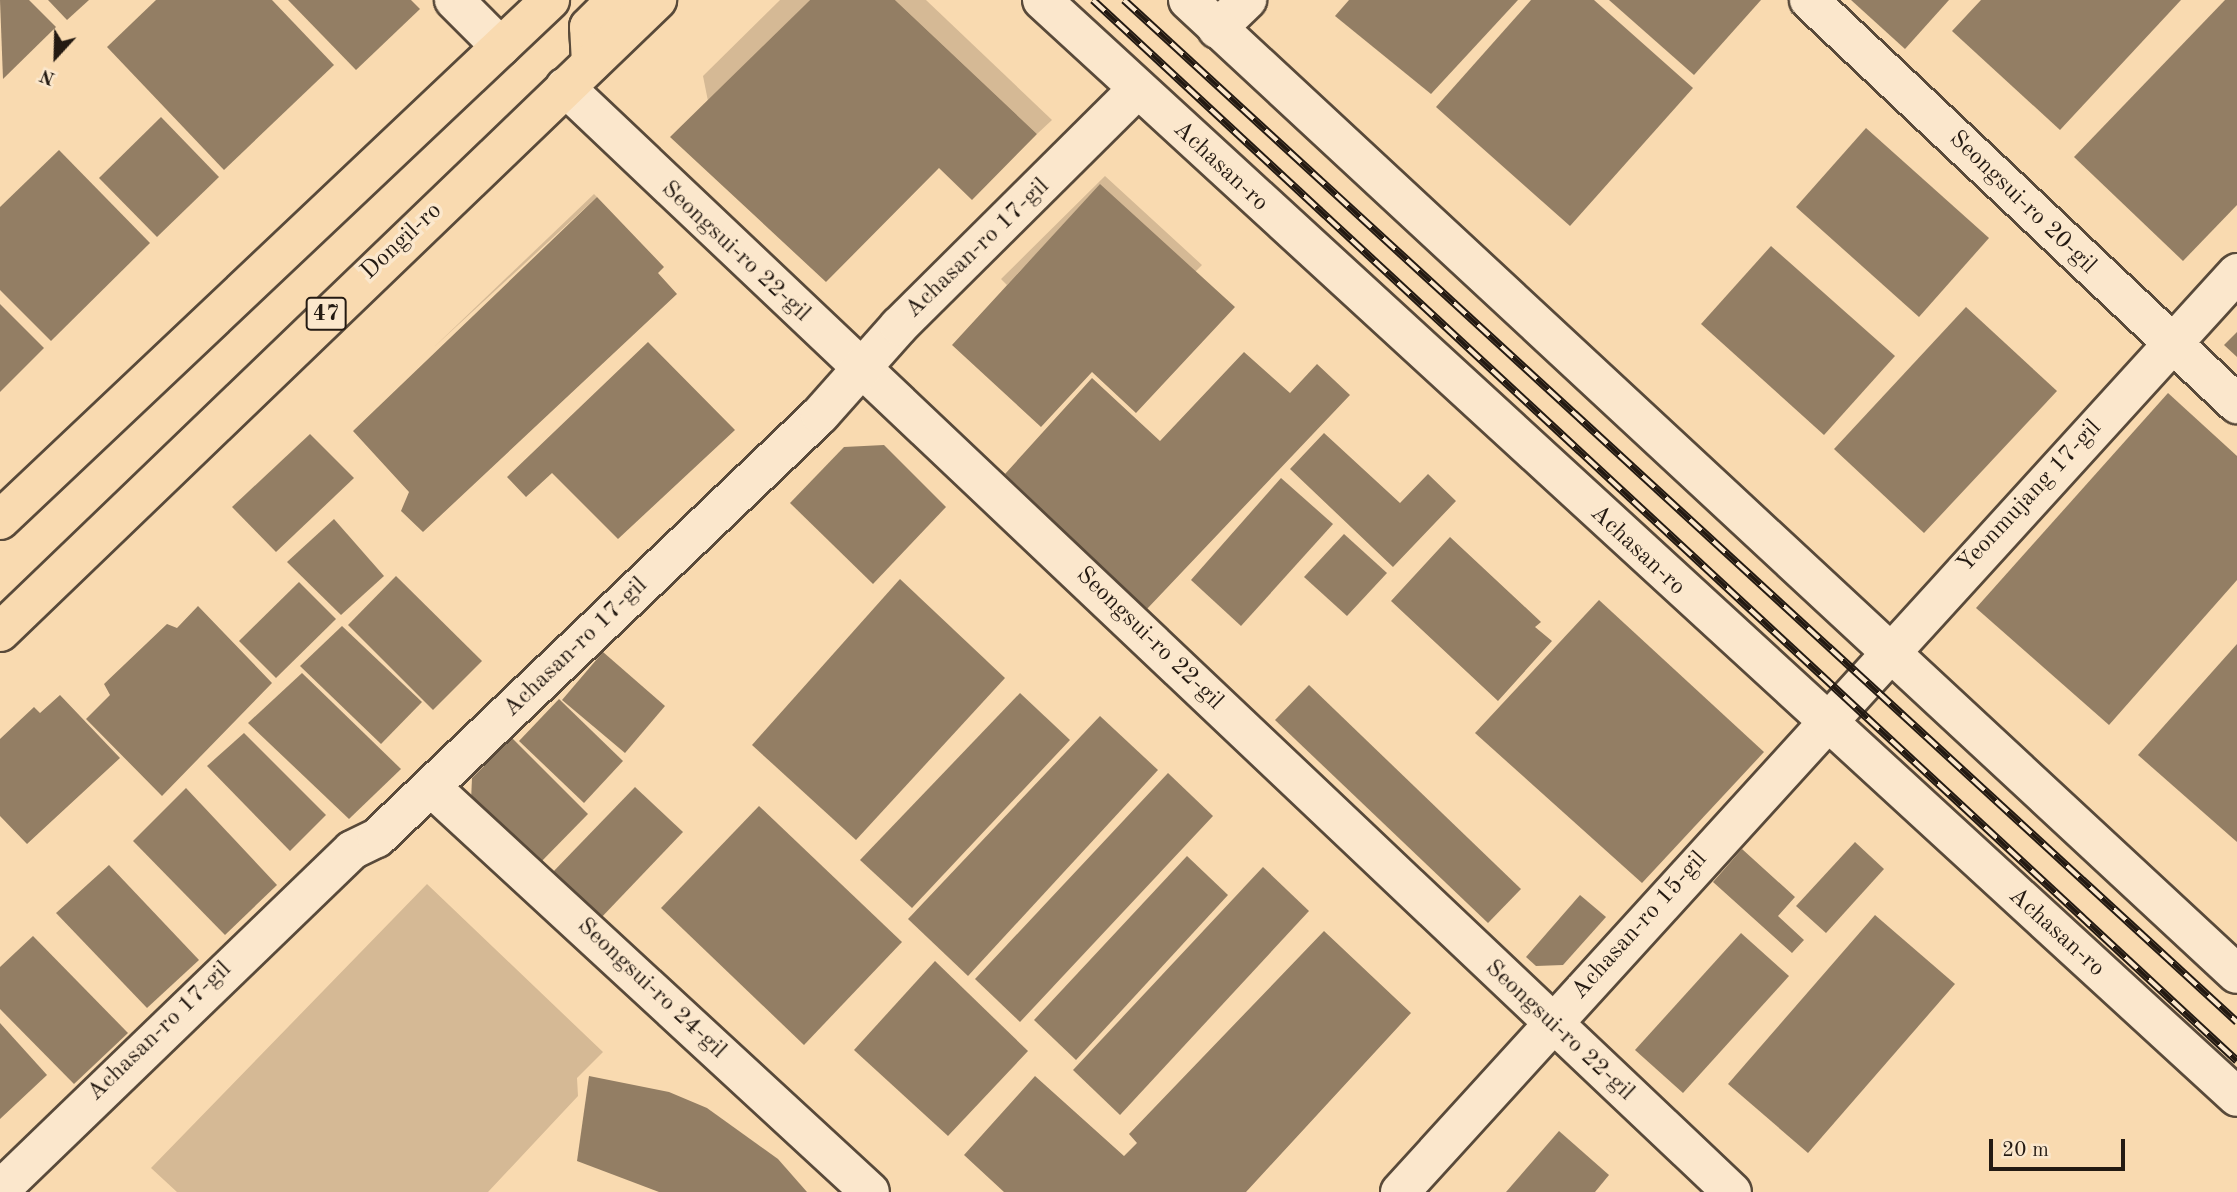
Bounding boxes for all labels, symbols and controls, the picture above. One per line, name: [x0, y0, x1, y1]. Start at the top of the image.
north arrow: [21, 21, 91, 91]
text: N: [38, 64, 58, 87]
street label: Achasan-ro: [1166, 116, 1274, 218]
street label: Seongsui-ro 20-gil: [1942, 125, 2102, 281]
street label: Achasan-ro 17-gil: [900, 173, 1056, 325]
street label: Seongsui-ro 22-gil: [654, 176, 816, 328]
street label: Dongil-ro: [356, 197, 448, 287]
road number: 47: [305, 294, 347, 334]
street label: Yeonmujang 17-gil: [1952, 415, 2108, 579]
street label: Achasan-ro: [1583, 500, 1691, 602]
street label: Seongsui-ro 22-gil: [1069, 561, 1229, 717]
street label: Achasan-ro 17-gil: [498, 572, 654, 724]
street label: Achasan-ro 15-gil: [1566, 846, 1714, 1006]
street label: Achasan-ro: [2002, 882, 2110, 984]
street label: Seongsui-ro 24-gil: [570, 913, 732, 1065]
street label: Seongsui-ro 22-gil: [1478, 955, 1640, 1107]
street label: Achasan-ro 17-gil: [82, 956, 238, 1108]
scale bar: [1992, 1126, 2128, 1170]
text: 20 m: [2002, 1140, 2049, 1161]

